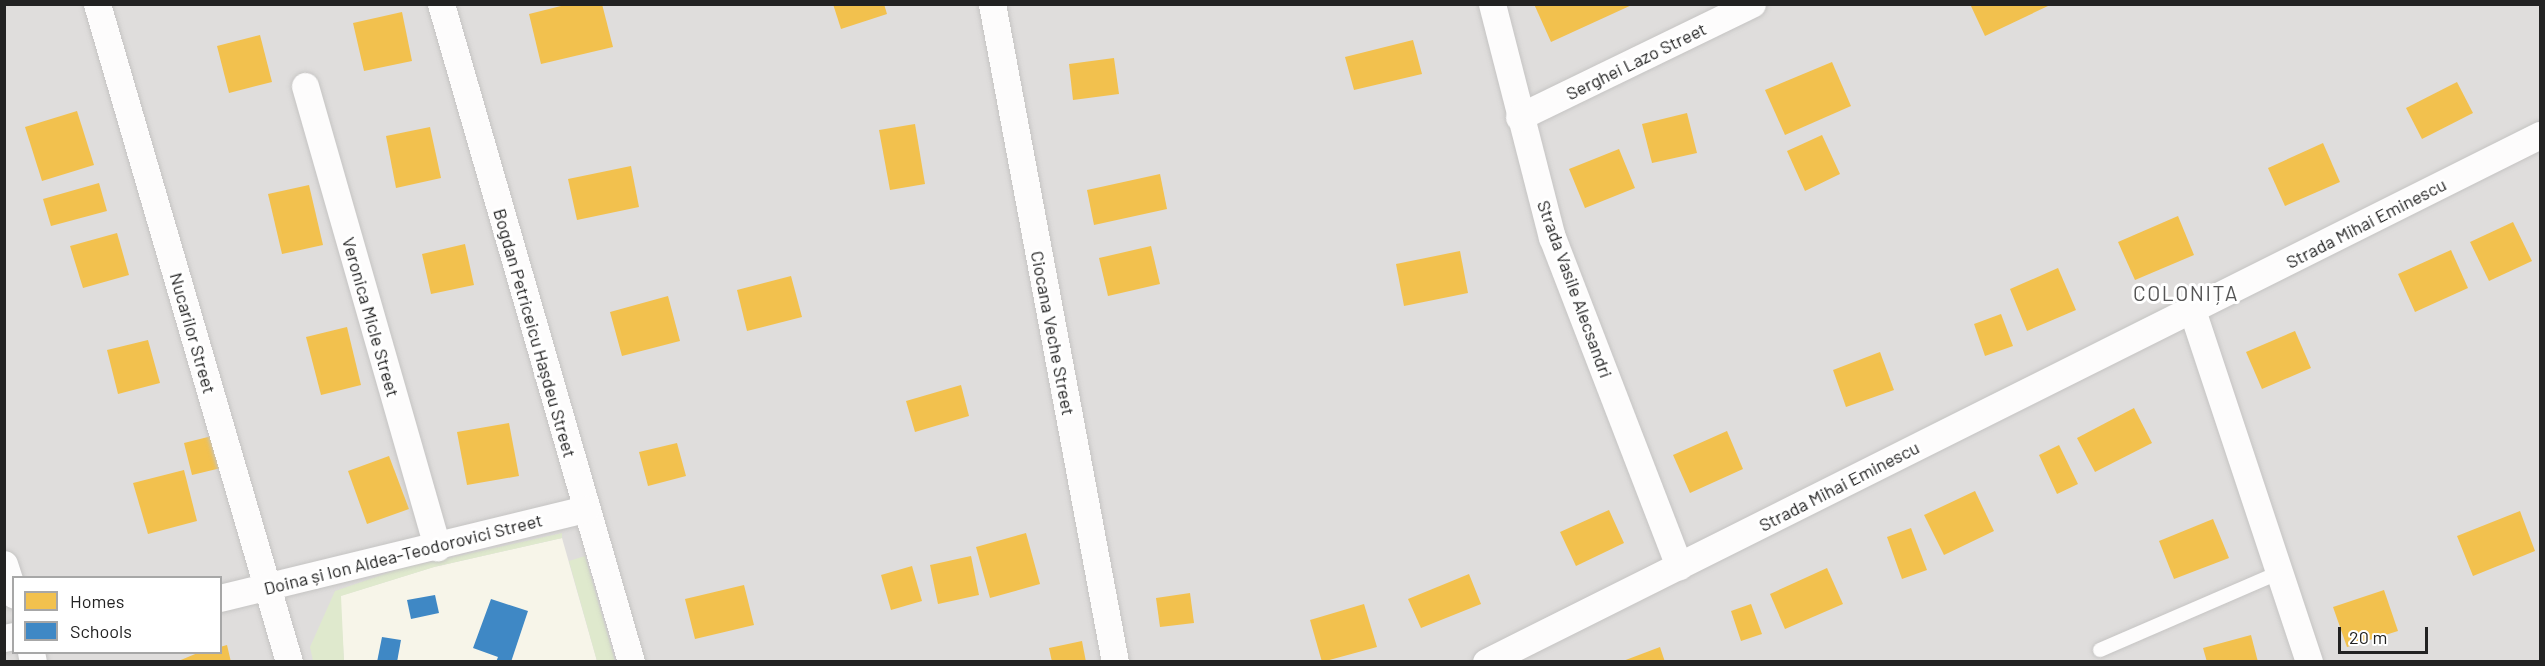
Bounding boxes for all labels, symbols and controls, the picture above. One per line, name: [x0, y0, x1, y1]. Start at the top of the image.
street label: Serghei Lazo Street: [1562, 18, 1710, 104]
street label: Strada Mihai Eminescu: [2282, 173, 2450, 273]
street label: Strada Vasile Alecsandri: [1533, 197, 1617, 381]
street label: Bogdan Petriceicu Hașdeu Street: [489, 206, 581, 460]
street label: Veronica Micle Street: [338, 235, 404, 399]
street label: Ciocana Veche Street: [1026, 249, 1080, 417]
street label: Nucarilor Street: [165, 270, 221, 396]
district label: COLONIȚA: [2133, 280, 2239, 306]
street label: Strada Mihai Eminescu: [1755, 436, 1923, 536]
street label: Doina și Ion Aldea-Teodorovici Street: [262, 509, 544, 599]
legend: [12, 576, 222, 654]
text: Homes: [70, 590, 124, 612]
scale bar: [2341, 615, 2431, 653]
text: Schools: [70, 620, 132, 642]
text: 20 m: [2349, 626, 2387, 648]

